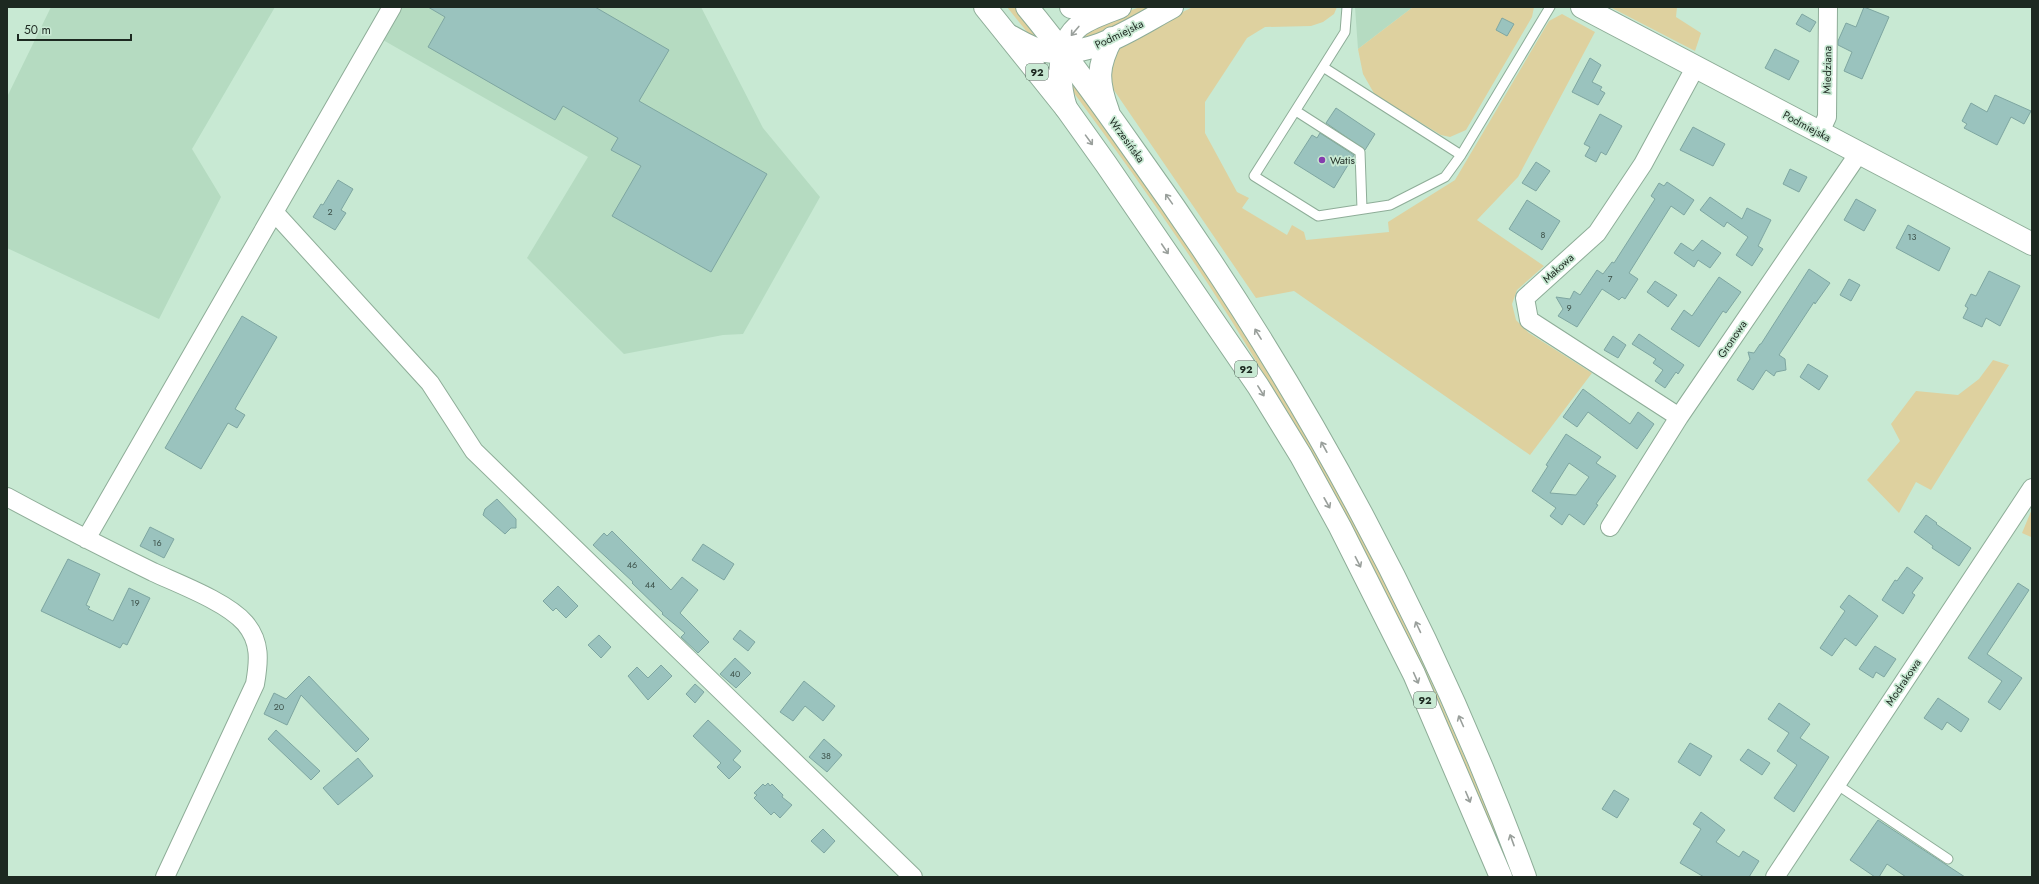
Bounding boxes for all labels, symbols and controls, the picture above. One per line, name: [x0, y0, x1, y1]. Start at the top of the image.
street label: Podmiejska: [1092, 15, 1146, 53]
scale bar: [18, 16, 131, 42]
text: 50 m: [24, 21, 51, 39]
one-way arrow: [1070, 26, 1079, 37]
street label: Miedziana: [1819, 46, 1835, 94]
road number: 92: [1026, 64, 1048, 80]
street label: Podmiejska: [1780, 107, 1834, 145]
street label: Wrzesińska: [1105, 114, 1149, 166]
one-way arrow: [1085, 134, 1093, 145]
place label: Watis: [1330, 152, 1356, 168]
marker: Watis: [1317, 155, 1327, 165]
one-way arrow: [1165, 194, 1173, 205]
house number: 2: [327, 205, 333, 218]
house number: 8: [1541, 228, 1546, 241]
house number: 13: [1908, 230, 1917, 243]
one-way arrow: [1161, 243, 1169, 254]
street label: Makowa: [1539, 250, 1577, 286]
house number: 7: [1608, 272, 1613, 285]
house number: 9: [1566, 301, 1572, 314]
street label: Gronowa: [1713, 317, 1751, 361]
one-way arrow: [1254, 329, 1262, 340]
road number: 92: [1235, 361, 1257, 377]
one-way arrow: [1257, 385, 1265, 397]
one-way arrow: [1319, 441, 1327, 453]
one-way arrow: [1324, 497, 1332, 509]
house number: 16: [152, 536, 162, 549]
one-way arrow: [1355, 555, 1362, 567]
house number: 46: [627, 558, 637, 571]
house number: 44: [645, 578, 655, 591]
house number: 19: [130, 596, 140, 609]
one-way arrow: [1414, 622, 1421, 634]
street label: Modrakowa: [1881, 655, 1925, 709]
house number: 40: [730, 667, 741, 680]
one-way arrow: [1412, 672, 1420, 684]
road number: 92: [1414, 692, 1436, 708]
house number: 20: [274, 700, 285, 713]
one-way arrow: [1457, 715, 1464, 727]
house number: 38: [821, 749, 831, 762]
one-way arrow: [1465, 791, 1472, 803]
one-way arrow: [1507, 835, 1515, 847]

